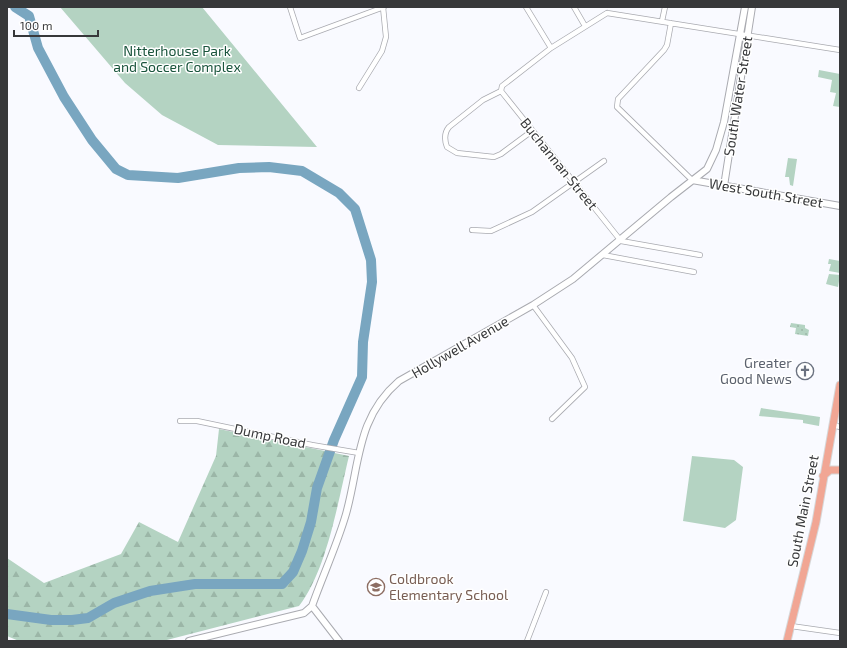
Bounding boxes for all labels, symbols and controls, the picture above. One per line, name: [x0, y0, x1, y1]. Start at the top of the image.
scale bar: [14, 12, 98, 38]
text: 100 m: [20, 18, 52, 32]
street label: South Water Street: [720, 35, 755, 157]
park label: Nitterhouse Park and Soccer Complex: [113, 42, 241, 75]
street label: Buchannan Street: [517, 114, 602, 213]
street label: West South Street: [708, 174, 824, 211]
street label: Hollywell Avenue: [408, 312, 511, 381]
place label: Greater Good News: [720, 354, 792, 387]
church icon: Greater Good News: [795, 361, 815, 381]
street label: Dump Road: [233, 420, 308, 451]
street label: South Main Street: [783, 453, 822, 568]
place label: Coldbrook Elementary School: [389, 570, 509, 603]
school or university icon: Coldbrook Elementary School: [366, 577, 386, 597]

